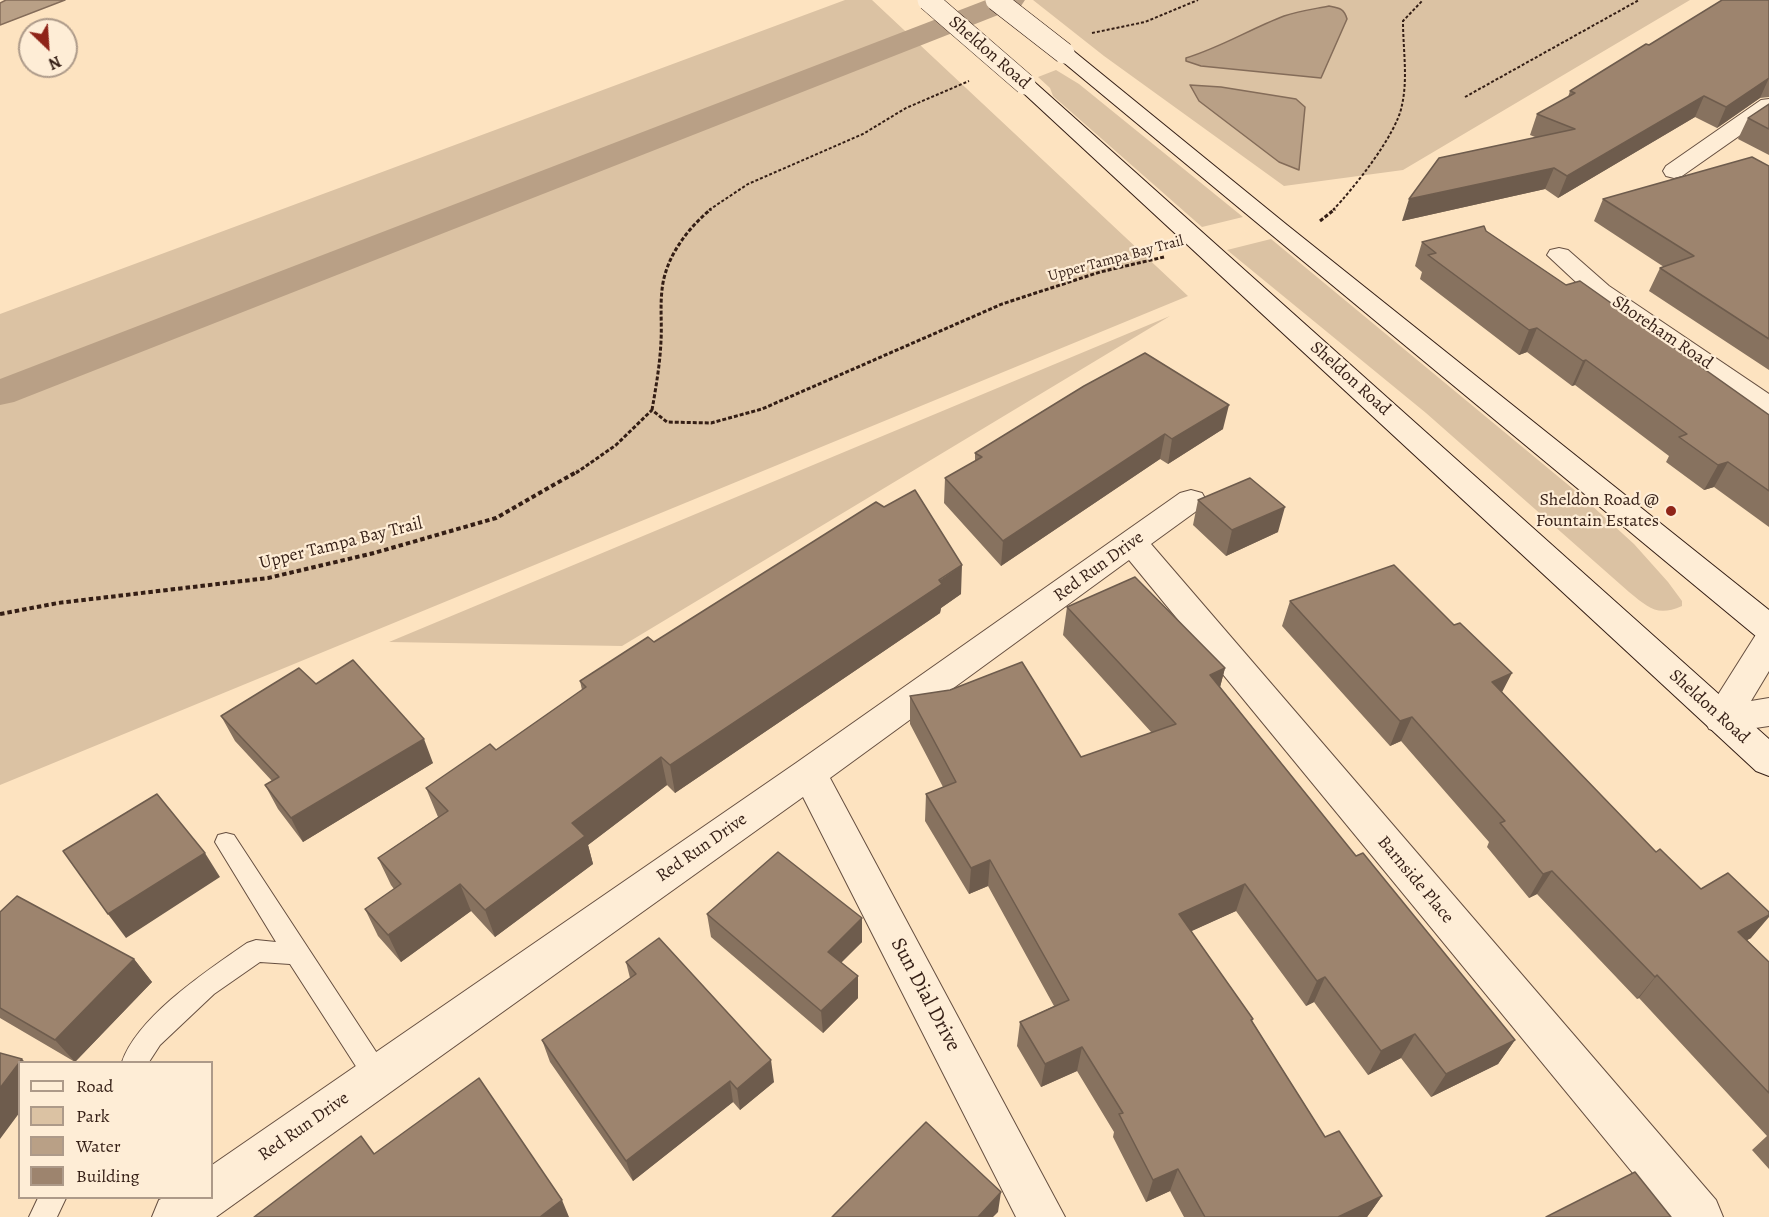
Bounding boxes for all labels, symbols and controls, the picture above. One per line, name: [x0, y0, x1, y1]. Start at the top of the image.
street label: Sheldon Road: [944, 12, 1034, 94]
north arrow: [18, 18, 78, 78]
text: N: [45, 50, 65, 75]
street label: Upper Tampa Bay Trail: [1046, 232, 1186, 286]
street label: Shoreham Road: [1608, 291, 1716, 375]
street label: Sheldon Road: [1305, 337, 1395, 421]
place label: Sheldon Road @ Fountain Estates: [1536, 490, 1659, 532]
marker: Sheldon Road @ Fountain Estates: [1664, 504, 1678, 518]
street label: Upper Tampa Bay Trail: [257, 513, 425, 575]
street label: Red Run Drive: [1050, 527, 1148, 607]
street label: Sheldon Road: [1664, 665, 1754, 749]
street label: Red Run Drive: [652, 809, 752, 887]
street label: Barnside Place: [1372, 832, 1458, 928]
street label: Sun Dial Drive: [885, 934, 965, 1056]
legend: [18, 1061, 213, 1199]
text: Road: [76, 1074, 113, 1098]
street label: Red Run Drive: [254, 1088, 354, 1166]
text: Park: [76, 1104, 110, 1128]
text: Water: [76, 1134, 121, 1158]
text: Building: [76, 1164, 140, 1188]

